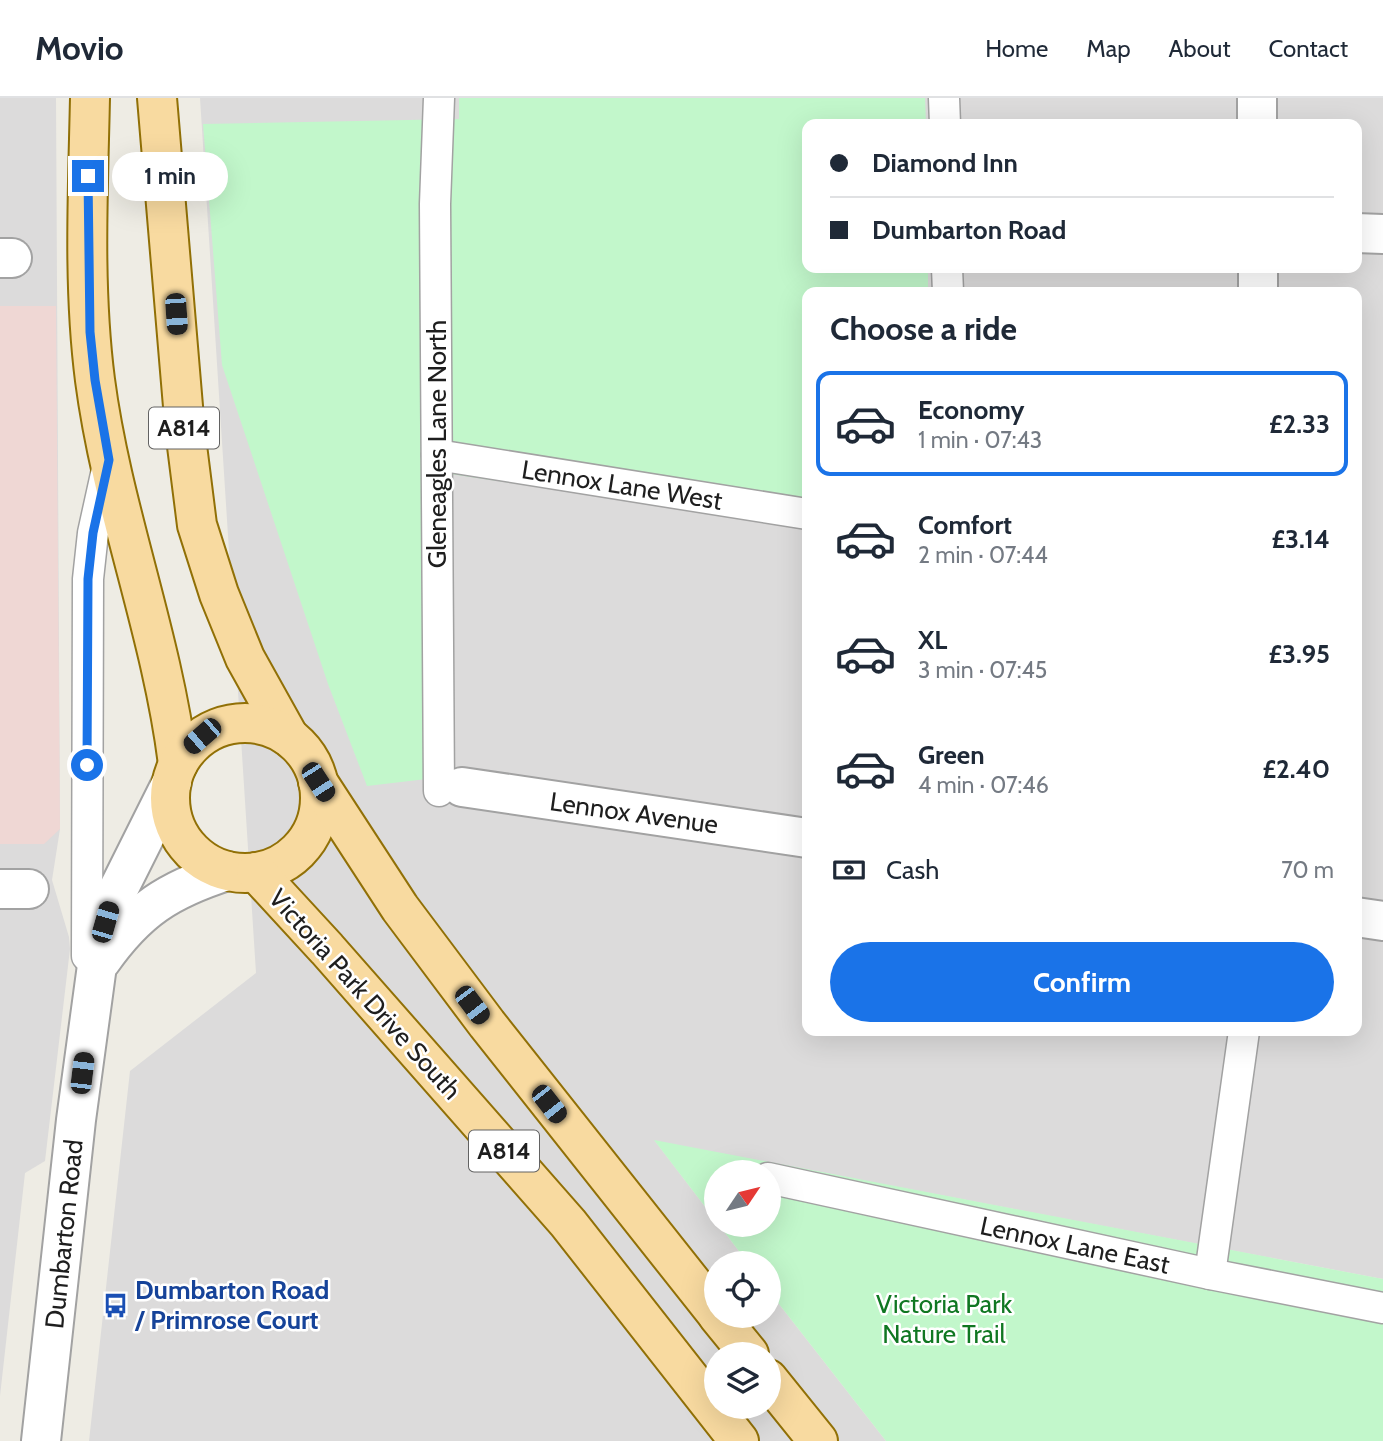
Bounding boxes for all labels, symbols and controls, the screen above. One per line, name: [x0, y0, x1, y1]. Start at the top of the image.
text: Movio: [35, 28, 124, 68]
text: Home: [985, 34, 1048, 63]
text: Map: [1086, 34, 1131, 63]
text: About: [1169, 34, 1231, 63]
text: Contact: [1269, 34, 1348, 63]
text: Diamond Inn: [872, 147, 1018, 179]
callout: 1 min: [112, 152, 228, 200]
route end: [72, 160, 104, 192]
text: 1 min: [144, 162, 196, 190]
text: Dumbarton Road: [872, 214, 1066, 246]
car: [165, 292, 188, 336]
text: Choose a ride: [830, 309, 1017, 348]
street label: Gleneagles Lane North: [421, 320, 453, 568]
icon: car: [834, 392, 897, 455]
text: Economy: [918, 394, 1024, 426]
road number: A814: [149, 408, 219, 449]
text: £2.33: [1269, 408, 1330, 440]
text: 1 min · 07:43: [918, 426, 1042, 454]
street label: Lennox Lane West: [519, 453, 725, 517]
icon: car: [834, 507, 897, 570]
text: Comfort: [918, 509, 1012, 541]
text: £3.14: [1271, 523, 1330, 555]
text: 2 min · 07:44: [918, 541, 1048, 569]
icon: car: [834, 622, 897, 685]
text: XL: [918, 624, 947, 656]
text: £3.95: [1269, 638, 1330, 670]
text: 3 min · 07:45: [918, 656, 1047, 684]
car: [180, 714, 225, 758]
icon: car: [834, 737, 897, 800]
text: Green: [918, 739, 985, 771]
route start: [71, 749, 103, 781]
text: £2.40: [1262, 753, 1330, 785]
car: [298, 759, 339, 805]
text: 4 min · 07:46: [918, 771, 1049, 799]
street label: Lennox Avenue: [548, 785, 720, 841]
icon: cash: [830, 851, 868, 889]
text: Cash: [886, 854, 939, 886]
text: 70 m: [1281, 856, 1334, 884]
street label: Victoria Park Drive South: [262, 882, 468, 1106]
car: [90, 899, 121, 945]
button: Confirm: [830, 942, 1334, 1022]
car: [451, 982, 494, 1028]
car: [70, 1051, 95, 1095]
car: [528, 1081, 571, 1127]
road number: A814: [469, 1130, 539, 1171]
street label: Dumbarton Road: [38, 1138, 90, 1330]
north arrow: [704, 1160, 780, 1237]
map controls: [704, 1160, 781, 1419]
street label: Lennox Lane East: [977, 1209, 1173, 1281]
button: locate: [704, 1251, 781, 1328]
place label: Dumbarton Road / Primrose Court: [134, 1274, 329, 1336]
park label: Victoria Park Nature Trail: [876, 1288, 1012, 1350]
bus stop icon: Dumbarton Road / Primrose Court: [101, 1291, 129, 1319]
button: layers: [704, 1342, 781, 1419]

